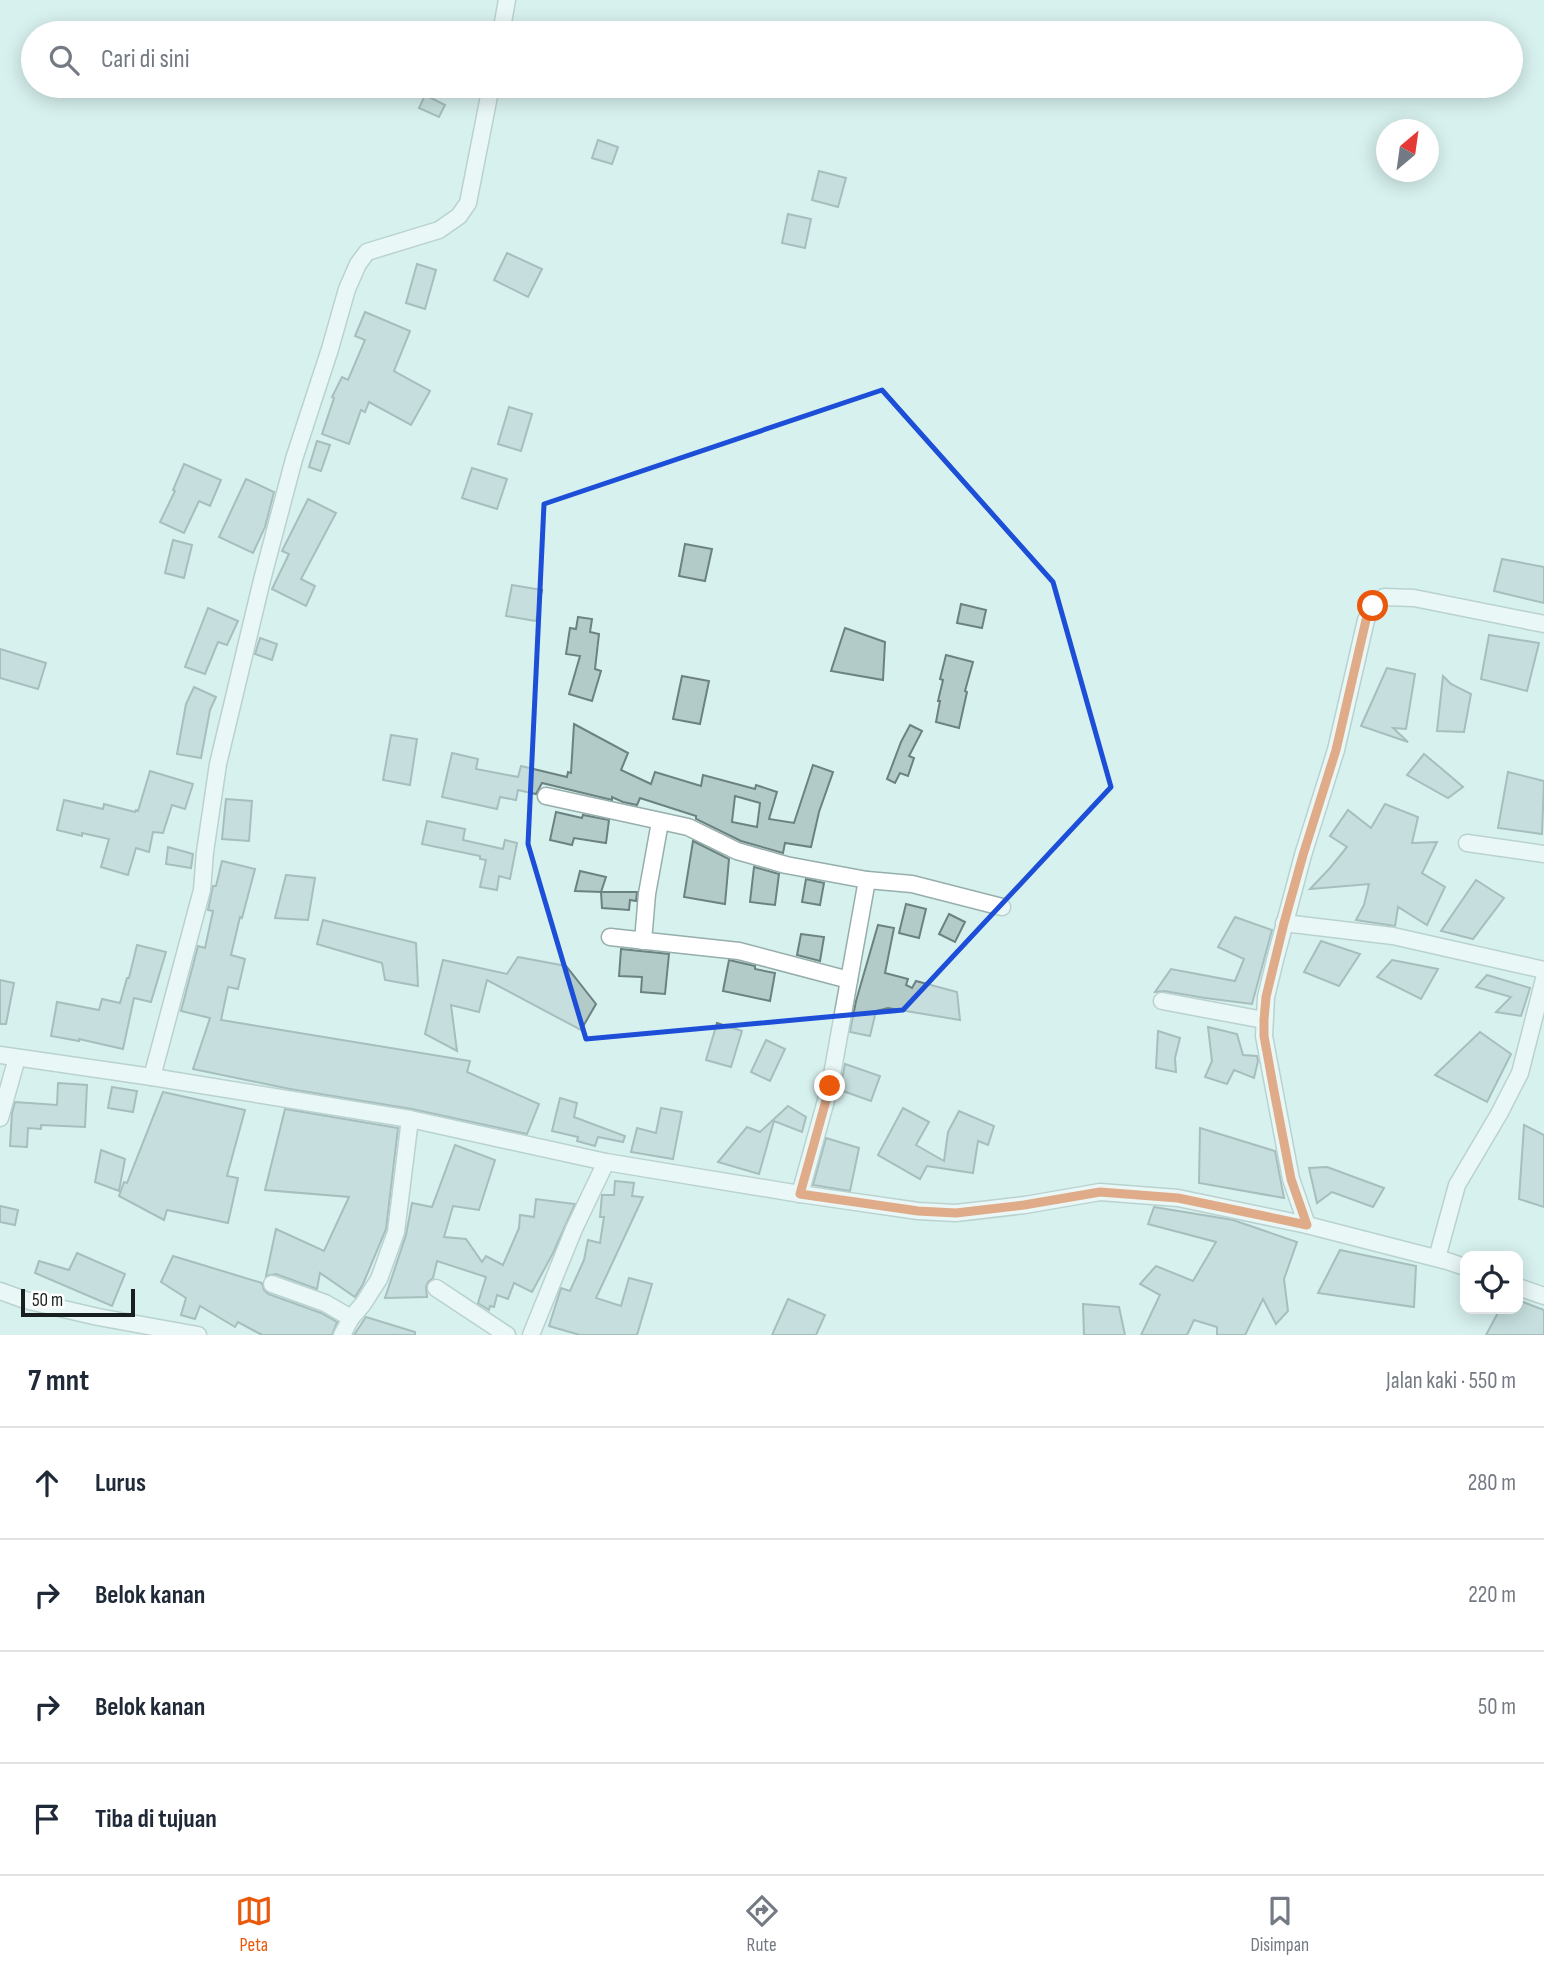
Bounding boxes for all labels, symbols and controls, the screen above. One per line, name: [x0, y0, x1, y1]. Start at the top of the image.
search box: [21, 21, 1523, 98]
icon: search: [45, 41, 83, 79]
text: Cari di sini: [101, 44, 190, 75]
north arrow: [1376, 119, 1439, 182]
route start: [1357, 590, 1388, 621]
route end: [814, 1070, 845, 1101]
map controls: [1460, 1251, 1523, 1314]
button: locate: [1460, 1251, 1523, 1314]
scale bar: [21, 1286, 135, 1318]
text: 50 m: [32, 1289, 63, 1312]
text: 7 mnt: [28, 1363, 89, 1399]
text: Jalan kaki · 550 m: [1386, 1367, 1516, 1395]
icon: ahead: [28, 1464, 66, 1502]
text: Lurus: [95, 1468, 146, 1499]
text: 280 m: [1468, 1469, 1516, 1497]
icon: right: [28, 1576, 66, 1614]
text: Belok kanan: [95, 1580, 205, 1611]
text: 220 m: [1468, 1581, 1516, 1609]
icon: right: [28, 1688, 66, 1726]
text: Belok kanan: [95, 1692, 205, 1723]
text: 50 m: [1478, 1693, 1516, 1721]
icon: arrive: [28, 1800, 66, 1838]
text: Tiba di tujuan: [95, 1804, 217, 1835]
tab: Peta: [235, 1892, 273, 1957]
tab: Rute: [743, 1892, 781, 1957]
tab: Disimpan: [1250, 1892, 1309, 1957]

